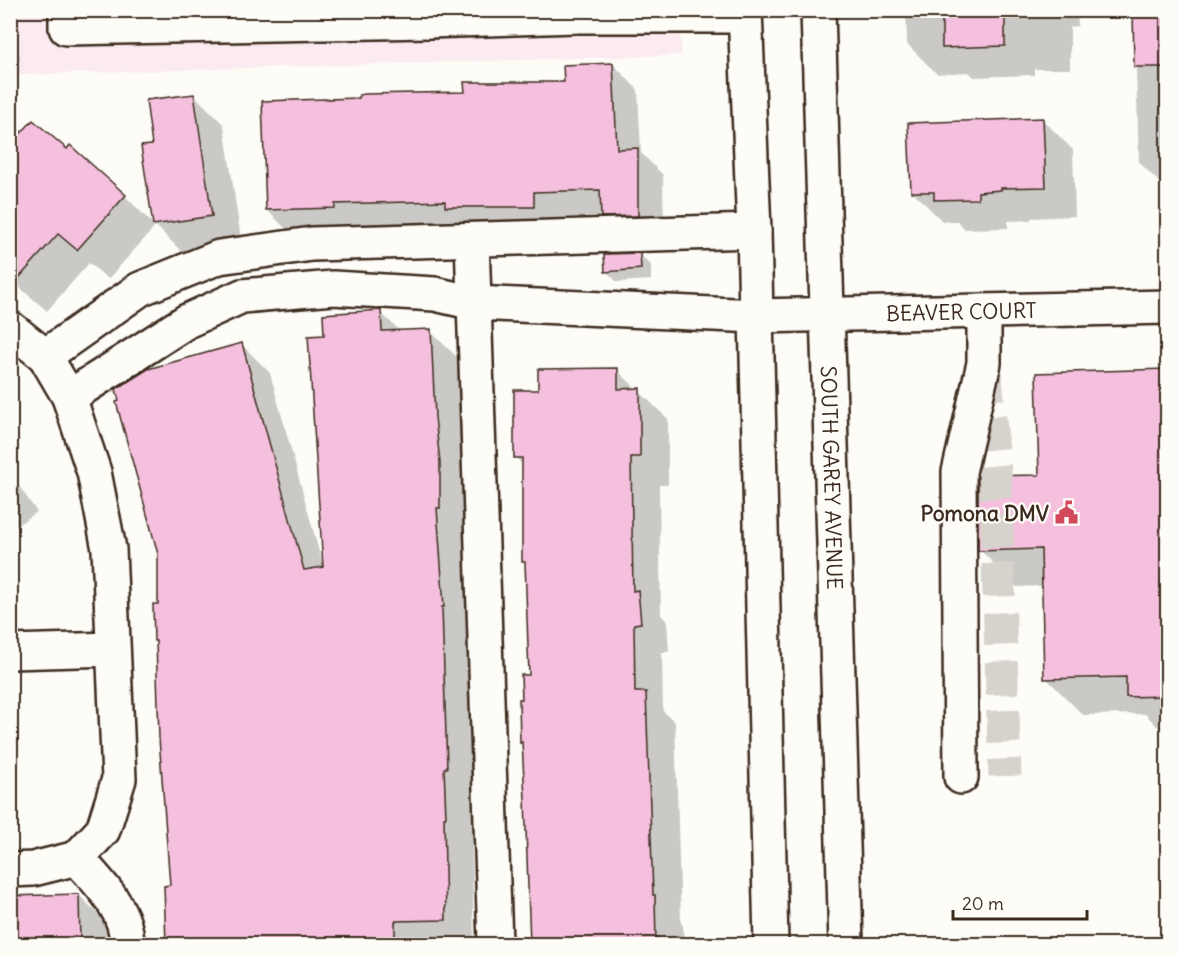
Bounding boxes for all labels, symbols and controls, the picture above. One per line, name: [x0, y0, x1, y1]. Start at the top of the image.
street label: BEAVER COURT: [886, 296, 1037, 327]
street label: SOUTH GAREY AVENUE: [815, 365, 849, 590]
place label: Pomona DMV: [921, 500, 1049, 527]
public building icon: Pomona DMV: [1054, 500, 1080, 526]
scale bar: [953, 883, 1086, 921]
text: 20 m: [962, 892, 1004, 915]

